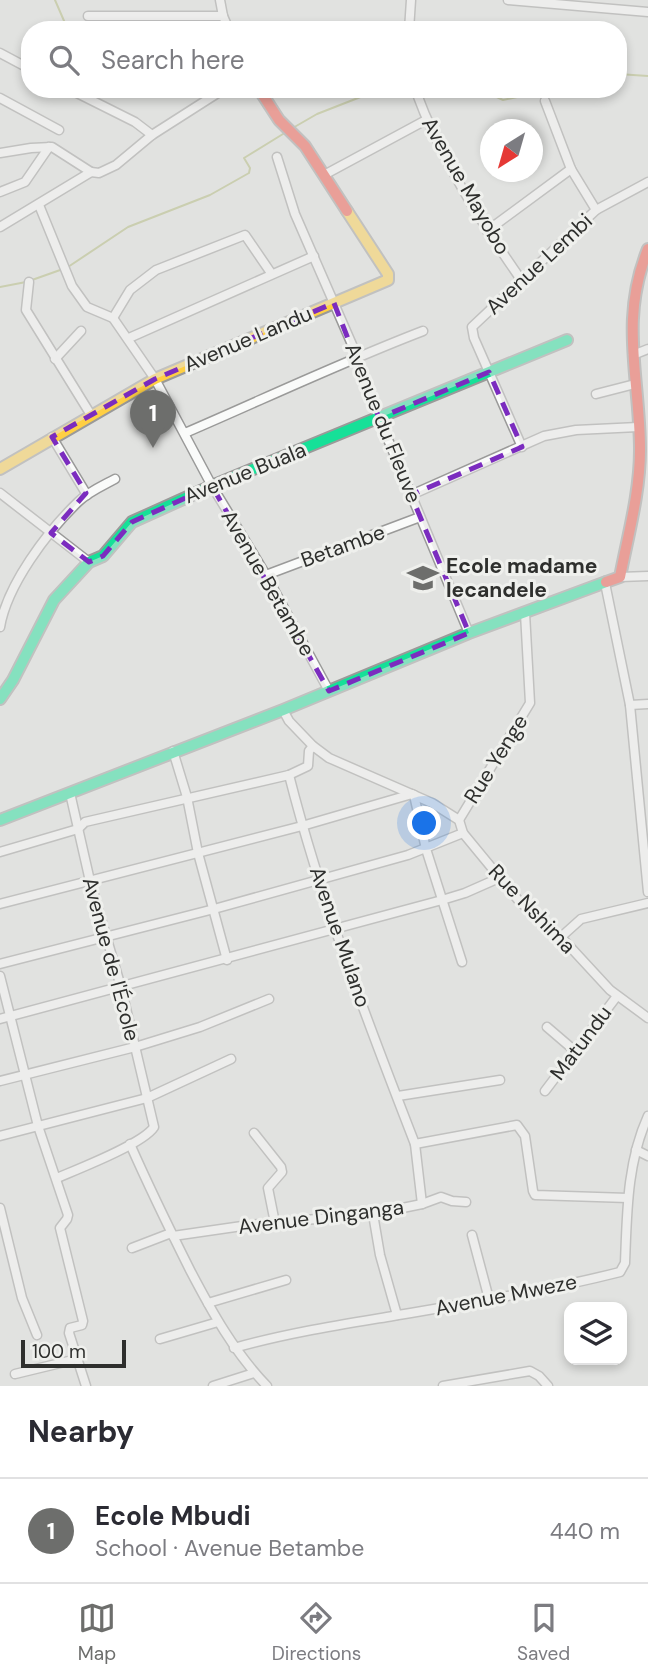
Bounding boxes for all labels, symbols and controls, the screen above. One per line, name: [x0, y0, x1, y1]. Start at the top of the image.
search box: [21, 21, 627, 98]
icon: search: [45, 41, 83, 79]
text: Search here: [101, 43, 244, 77]
street label: Avenue Mayobo: [415, 112, 517, 260]
north arrow: [480, 119, 543, 182]
street label: Avenue Lembi: [480, 207, 598, 321]
street label: Avenue Landu: [180, 299, 316, 379]
street label: Avenue du Fleuve: [338, 339, 428, 507]
pin: 1: [130, 390, 176, 448]
street label: Avenue Buala: [180, 436, 310, 510]
street label: Avenue Betambe: [215, 505, 321, 661]
street label: Betambe: [297, 518, 389, 574]
place label: Ecole madame lecandele: [446, 552, 598, 604]
school or university icon: Ecole madame lecandele: [406, 561, 440, 595]
street label: Rue Yenge: [458, 709, 534, 809]
your location: [407, 806, 441, 840]
street label: Rue Nshima: [482, 858, 582, 960]
street label: Avenue Mulano: [303, 863, 377, 1011]
street label: Avenue de l'École: [76, 874, 146, 1044]
street label: Matundu: [544, 1000, 618, 1086]
street label: Avenue Dinganga: [237, 1193, 405, 1241]
street label: Avenue Mweze: [433, 1268, 579, 1322]
map controls: [564, 1302, 627, 1365]
button: layers: [564, 1302, 627, 1365]
scale bar: [21, 1337, 126, 1369]
text: 100 m: [32, 1339, 86, 1364]
text: Nearby: [28, 1412, 134, 1451]
text: Ecole Mbudi: [95, 1499, 251, 1533]
text: 1: [47, 1516, 55, 1546]
text: 440 m: [550, 1516, 620, 1546]
text: School · Avenue Betambe: [95, 1533, 364, 1563]
tab: Map: [78, 1599, 116, 1666]
tab: Directions: [272, 1599, 361, 1666]
tab: Saved: [517, 1599, 570, 1666]

